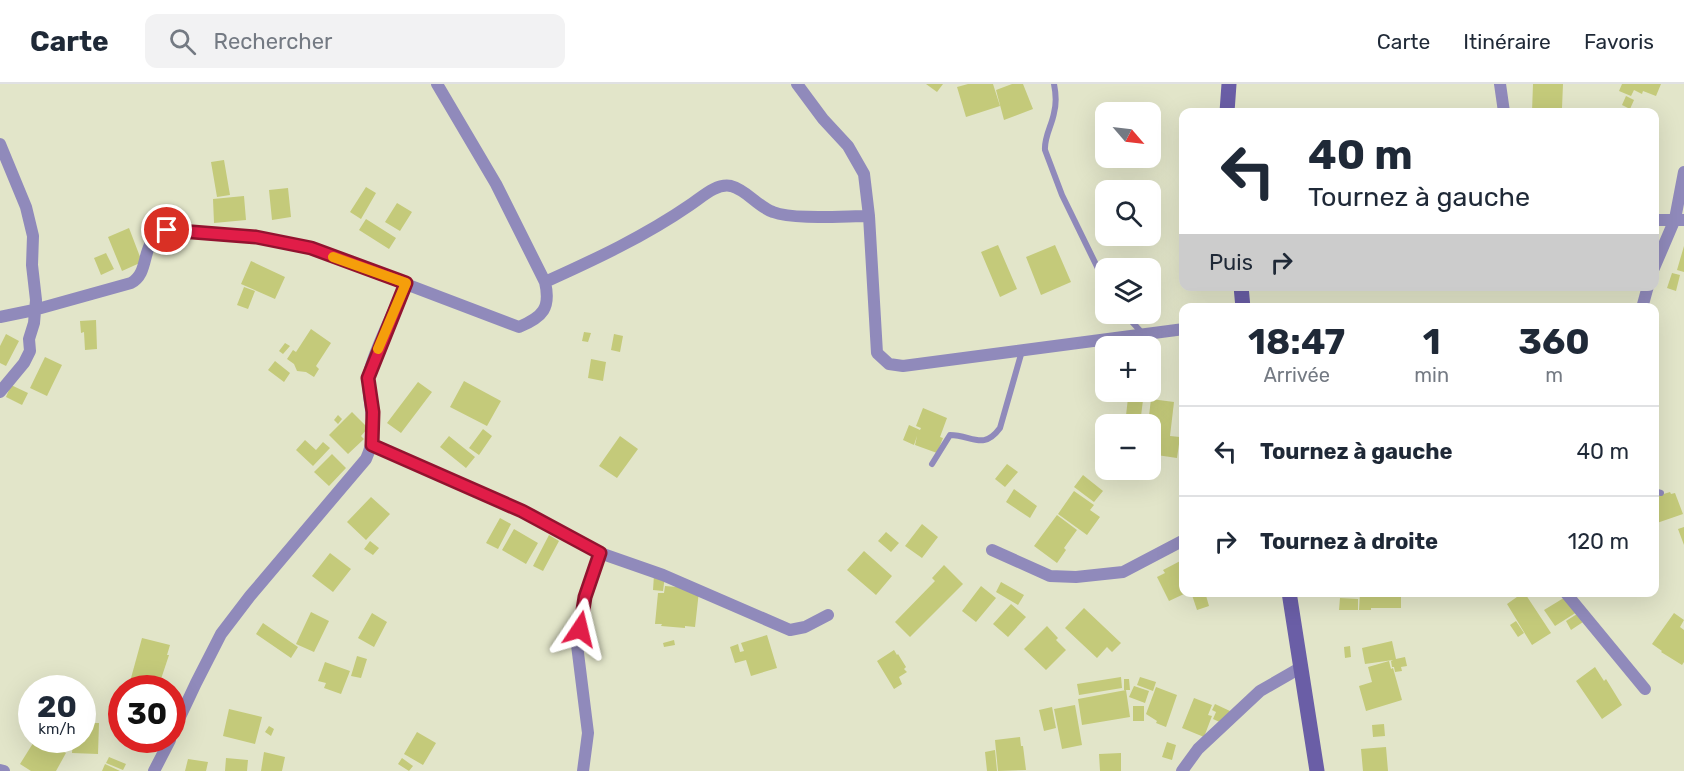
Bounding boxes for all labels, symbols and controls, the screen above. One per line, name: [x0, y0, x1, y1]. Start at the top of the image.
search box: [145, 14, 565, 68]
text: Carte: [30, 25, 109, 58]
icon: search: [166, 25, 199, 58]
text: Rechercher: [214, 28, 332, 55]
text: Carte: [1377, 29, 1430, 54]
text: Itinéraire: [1463, 29, 1551, 54]
text: Favoris: [1584, 29, 1654, 54]
north arrow: [1095, 102, 1161, 168]
map controls: [1095, 102, 1161, 480]
text: 40 m: [1308, 130, 1413, 180]
icon: left: [1209, 132, 1287, 210]
button: search: [1095, 180, 1161, 246]
text: Tournez à gauche: [1308, 181, 1530, 213]
pin: [141, 204, 192, 255]
icon: arrive: [150, 213, 183, 246]
icon: right: [1265, 246, 1298, 279]
text: Puis: [1209, 249, 1253, 276]
button: layers: [1095, 258, 1161, 324]
text: 18:47: [1248, 320, 1345, 363]
text: 1: [1423, 320, 1441, 363]
text: 360: [1518, 320, 1590, 363]
button: +: [1095, 336, 1161, 402]
text: Arrivée: [1263, 363, 1330, 387]
text: min: [1414, 363, 1449, 387]
text: m: [1545, 363, 1563, 387]
button: −: [1095, 414, 1161, 480]
icon: left: [1209, 435, 1242, 468]
text: Tournez à gauche: [1260, 438, 1453, 465]
text: 40 m: [1576, 438, 1629, 465]
icon: right: [1209, 525, 1242, 558]
text: Tournez à droite: [1260, 528, 1438, 555]
text: 120 m: [1568, 528, 1629, 555]
position arrow: [548, 597, 612, 661]
speed limit sign: 30: [108, 675, 186, 753]
text: 20: [37, 689, 77, 725]
text: km/h: [38, 720, 76, 738]

